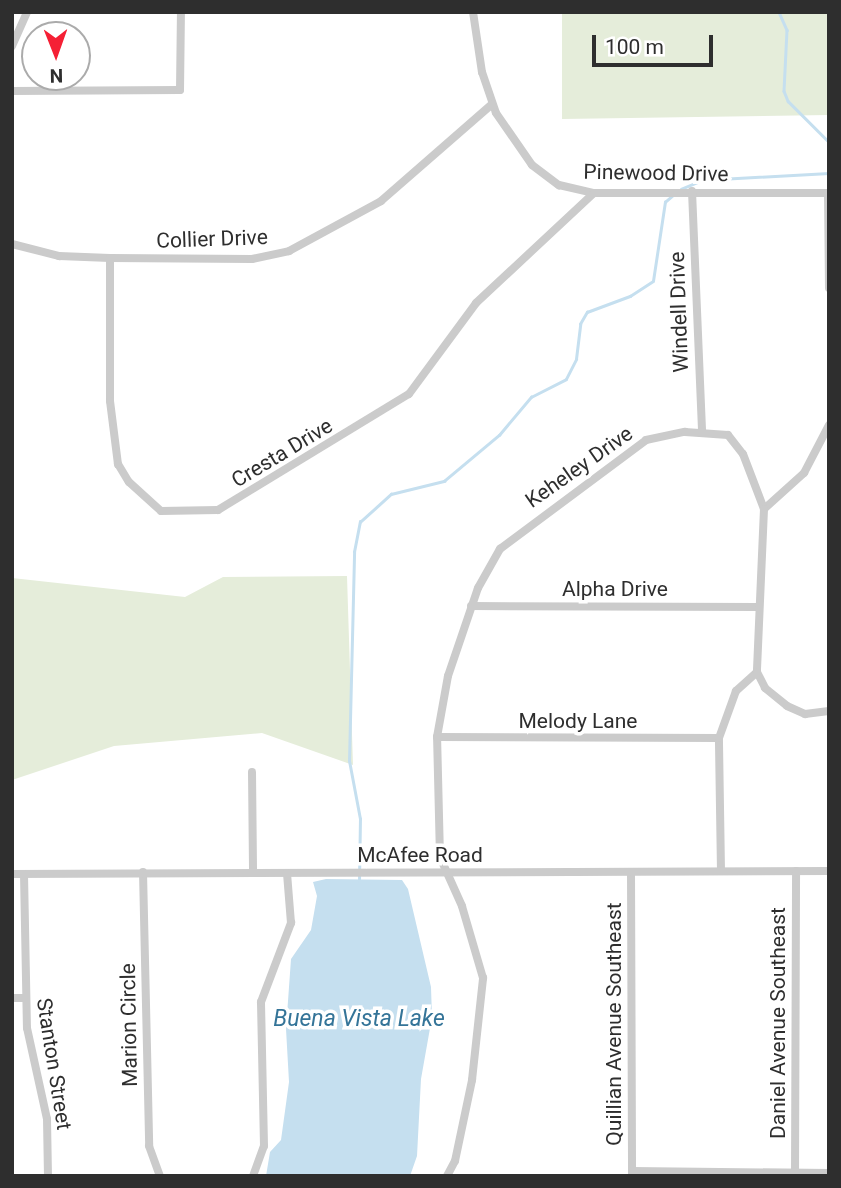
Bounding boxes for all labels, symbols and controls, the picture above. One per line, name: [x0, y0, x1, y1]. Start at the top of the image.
north arrow: [21, 21, 91, 91]
scale bar: [596, 21, 717, 65]
text: 100 m: [605, 35, 664, 59]
text: N: [49, 64, 63, 87]
street label: Pinewood Drive: [583, 159, 729, 187]
street label: Collier Drive: [156, 224, 268, 254]
street label: Windell Drive: [664, 251, 694, 373]
street label: Cresta Drive: [227, 413, 337, 493]
street label: Keheley Drive: [521, 421, 637, 513]
street label: Alpha Drive: [562, 576, 668, 602]
street label: Melody Lane: [518, 708, 638, 734]
street label: McAfee Road: [357, 842, 483, 868]
street label: Quillian Avenue Southeast: [601, 902, 627, 1146]
street label: Daniel Avenue Southeast: [765, 907, 791, 1139]
street label: Marion Circle: [115, 963, 143, 1087]
street label: Stanton Street: [31, 996, 77, 1132]
water label: Buena Vista Lake: [273, 1005, 445, 1033]

